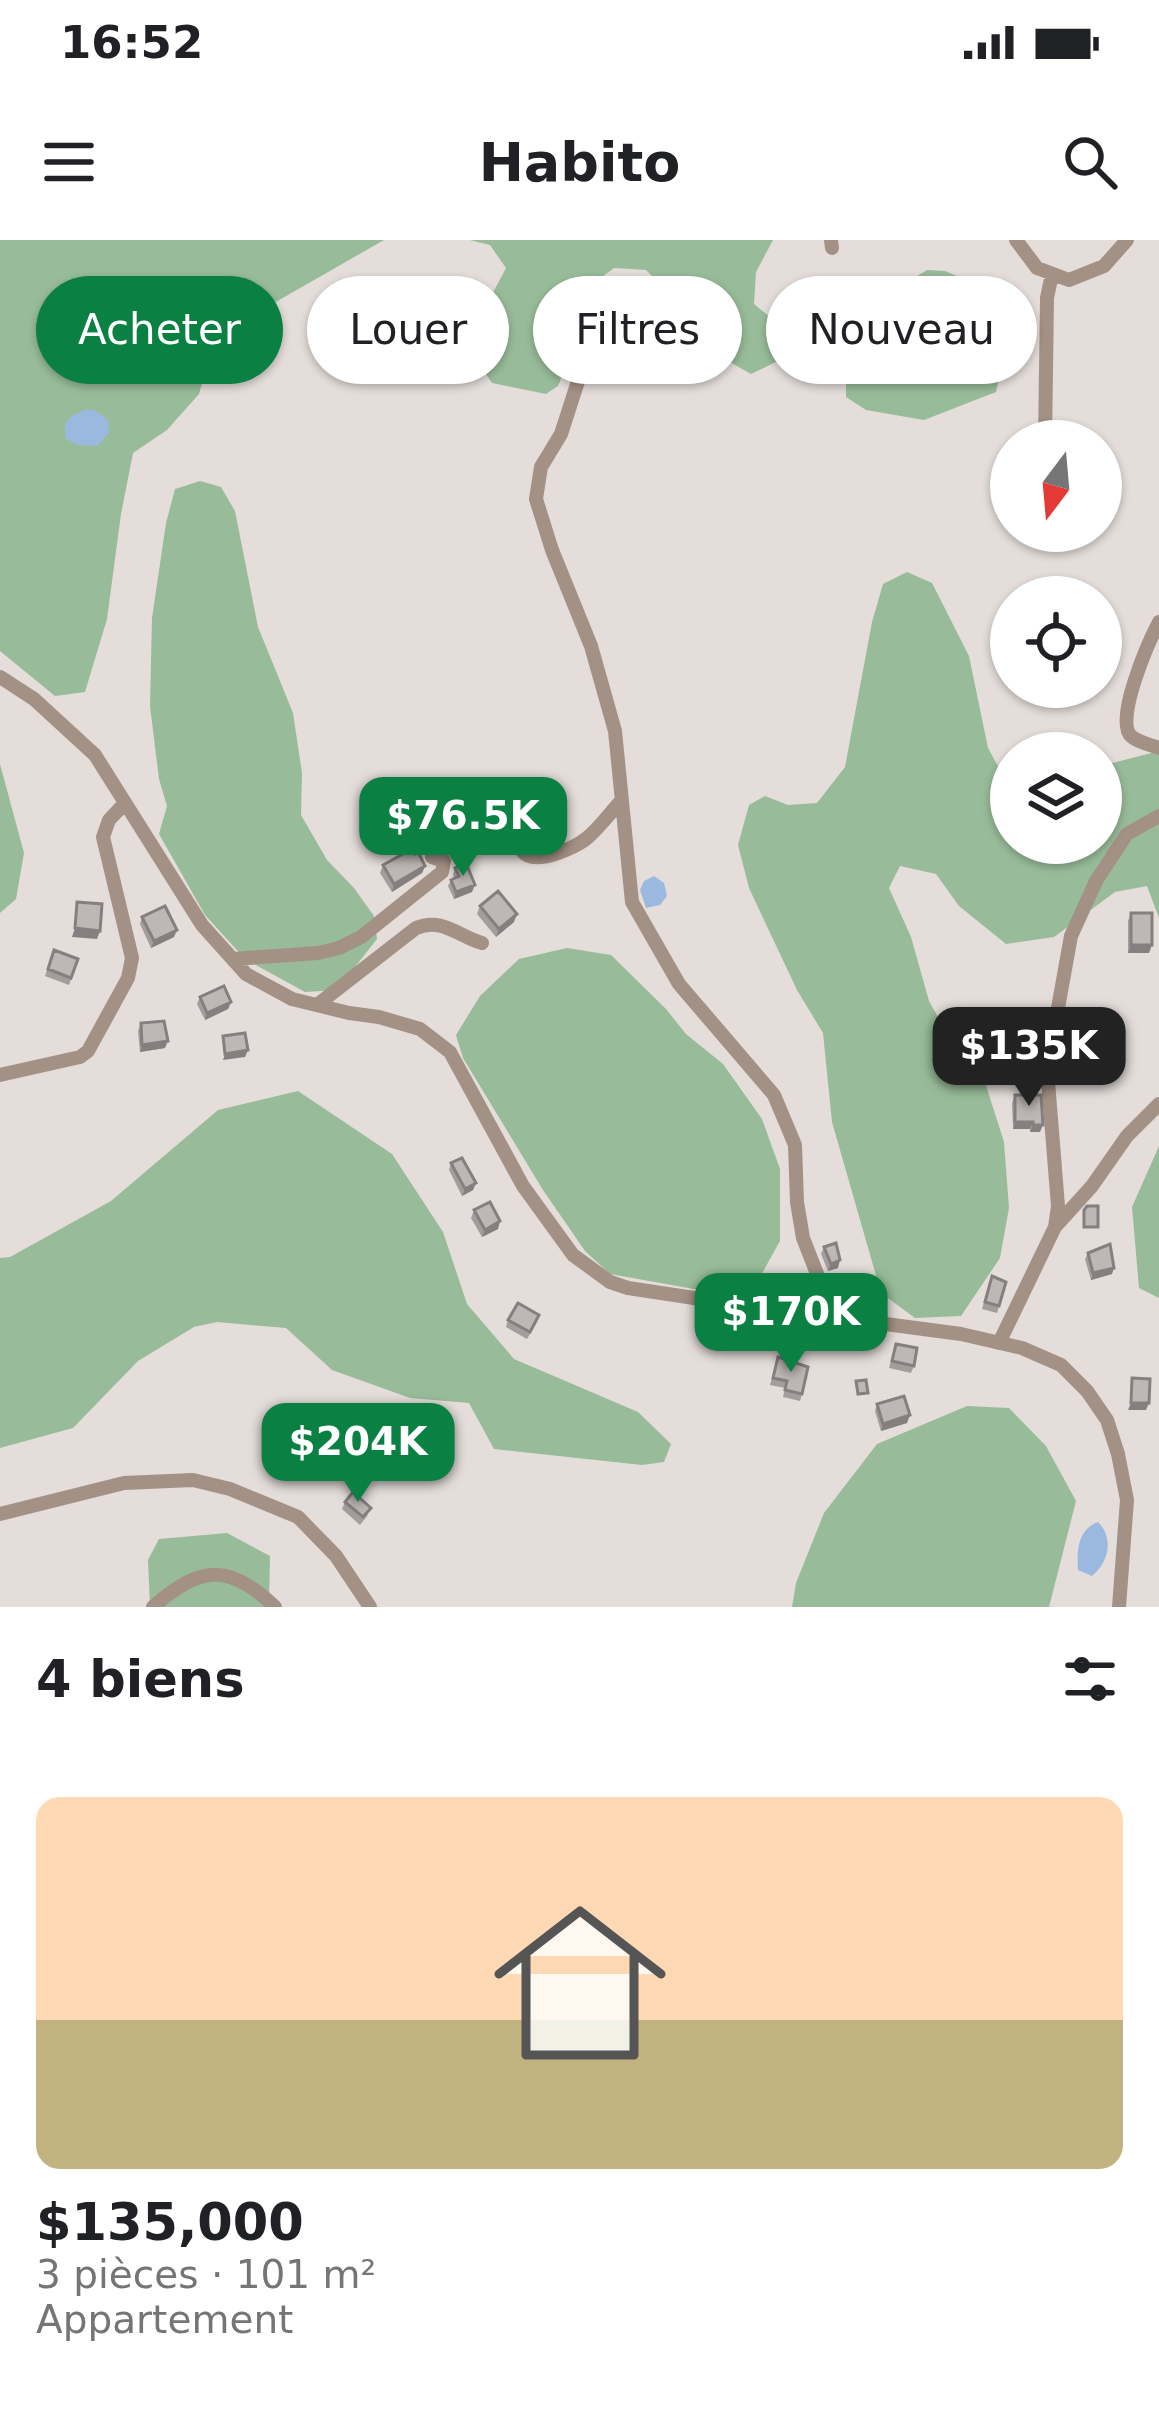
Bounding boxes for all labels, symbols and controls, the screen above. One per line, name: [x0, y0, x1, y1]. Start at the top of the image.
text: 16:52: [60, 16, 203, 69]
icon: menu: [36, 129, 102, 195]
icon: search: [1057, 129, 1123, 195]
text: Habito: [479, 131, 680, 194]
chip: Acheter: [36, 276, 283, 384]
chip: Louer: [307, 276, 509, 384]
chip: Filtres: [533, 276, 742, 384]
chip: Nouveau: [766, 276, 1037, 384]
north arrow: [990, 420, 1122, 552]
map controls: [990, 420, 1122, 864]
button: locate: [990, 576, 1122, 708]
button: layers: [990, 732, 1122, 864]
pin: $76.5K: [365, 777, 561, 879]
text: $76.5K: [386, 793, 540, 838]
pin: $135K: [945, 1007, 1113, 1109]
text: $135K: [960, 1023, 1098, 1068]
pin: $170K: [707, 1273, 875, 1375]
text: $170K: [722, 1289, 860, 1334]
pin: $204K: [274, 1403, 442, 1505]
text: $204K: [289, 1419, 427, 1464]
icon: filters: [1057, 1646, 1123, 1712]
text: 4 biens: [36, 1650, 244, 1709]
icon: home: [472, 1875, 688, 2091]
text: $135,000: [36, 2193, 304, 2252]
text: 3 pièces · 101 m²: [36, 2252, 376, 2297]
text: Appartement: [36, 2297, 293, 2342]

